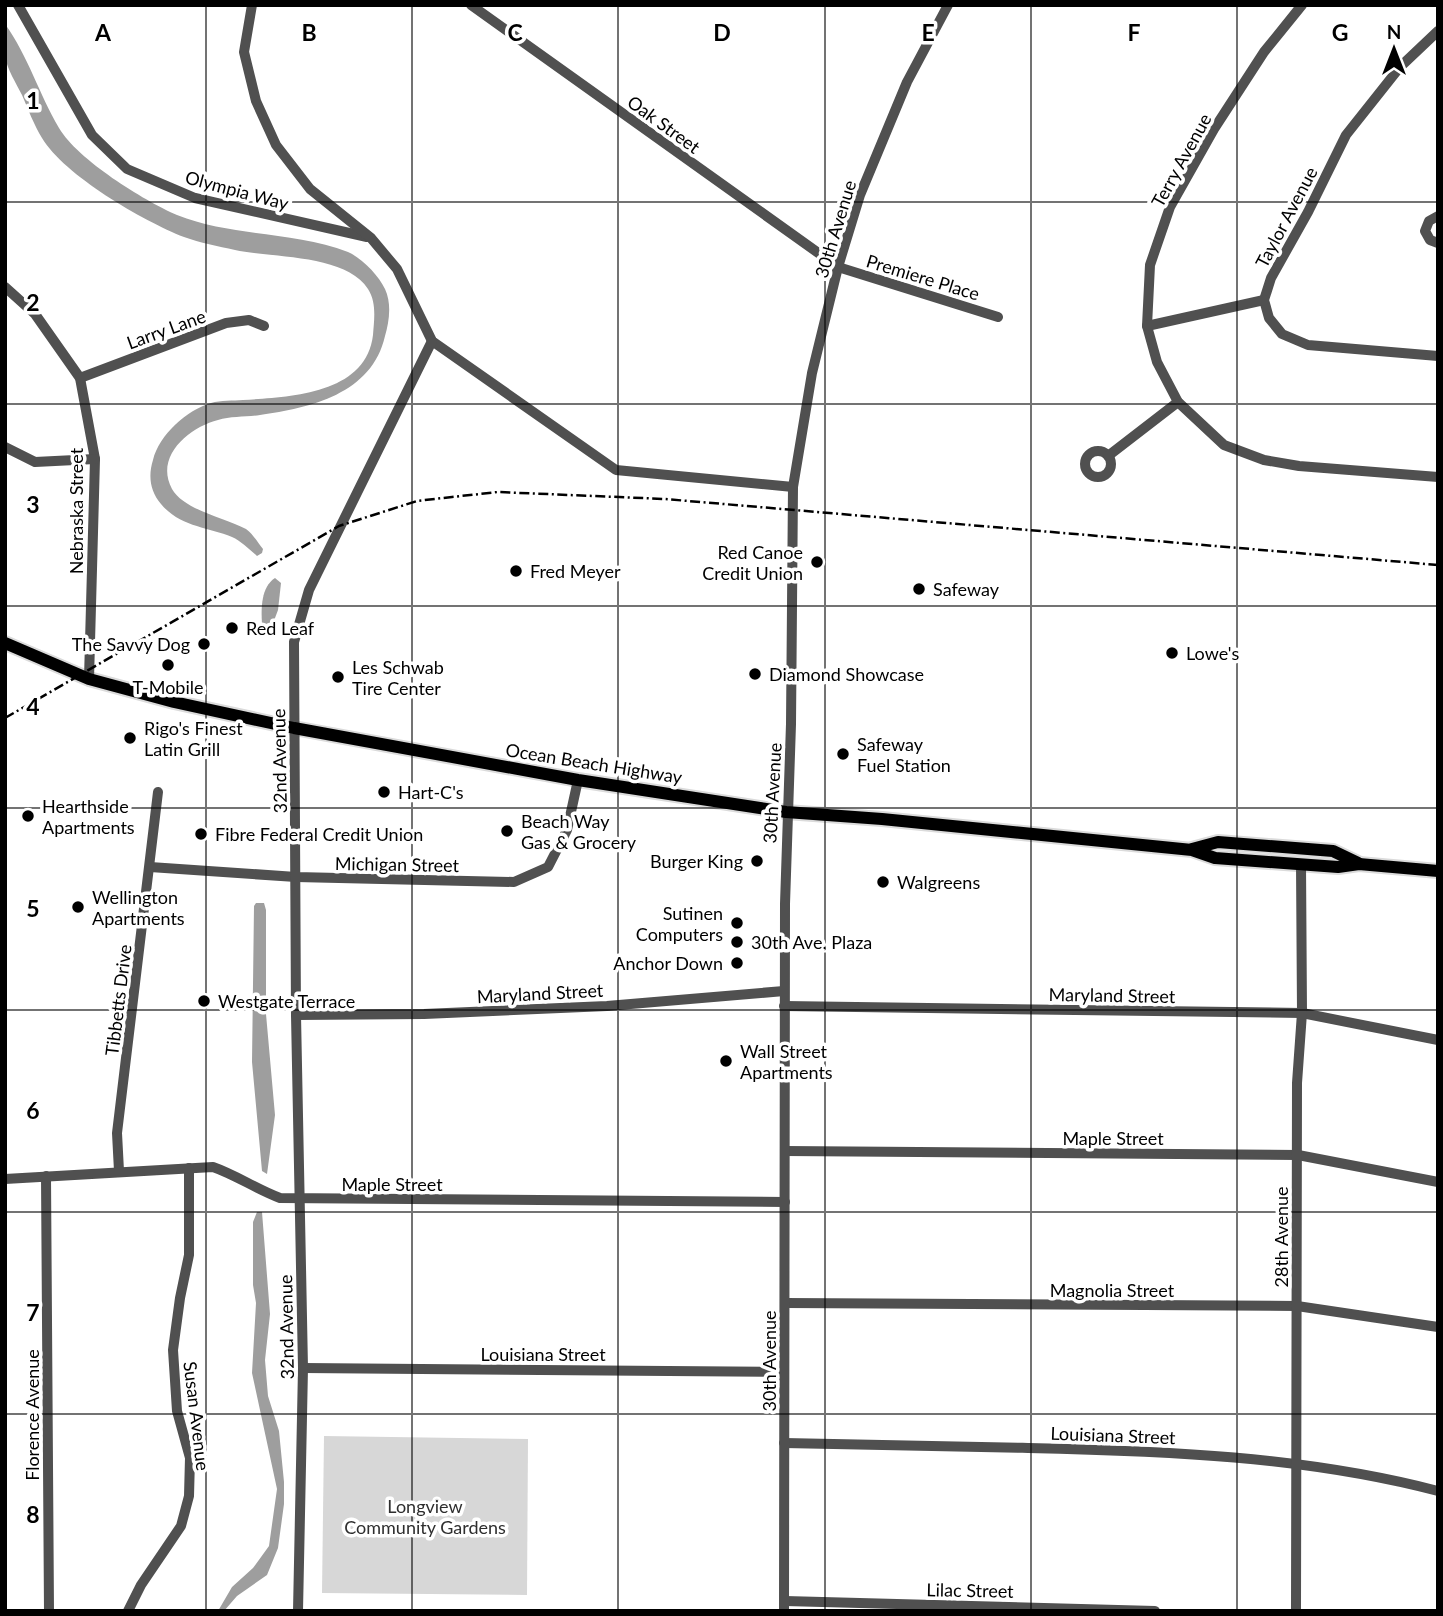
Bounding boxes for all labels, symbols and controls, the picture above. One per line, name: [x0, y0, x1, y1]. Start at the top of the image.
north arrow: [1359, 14, 1429, 84]
text: A: [94, 18, 112, 46]
text: B: [301, 18, 317, 46]
text: C: [507, 18, 523, 46]
text: D: [713, 18, 731, 46]
text: E: [921, 18, 935, 46]
text: F: [1127, 18, 1141, 46]
text: G: [1332, 18, 1348, 46]
text: N: [1387, 20, 1401, 43]
text: 1: [26, 86, 40, 114]
street label: Oak Street: [623, 90, 705, 158]
street label: Terry Avenue: [1146, 109, 1216, 211]
street label: Taylor Avenue: [1250, 163, 1322, 271]
street label: Olympia Way: [183, 166, 292, 215]
street label: 30th Avenue: [810, 177, 860, 281]
street label: Premiere Place: [864, 249, 982, 305]
text: 2: [26, 288, 40, 316]
street label: Larry Lane: [123, 305, 209, 353]
street label: Nebraska Street: [65, 447, 87, 574]
text: 3: [26, 490, 40, 518]
place label: Red Canoe Credit Union: [702, 541, 803, 584]
marker: Red Canoe Credit Union: [809, 554, 825, 570]
place label: Fred Meyer: [530, 560, 621, 582]
marker: Fred Meyer: [508, 563, 524, 579]
place label: Safeway: [933, 578, 1000, 600]
marker: Safeway: [911, 581, 927, 597]
place label: Red Leaf: [246, 617, 315, 639]
marker: Red Leaf: [224, 620, 240, 636]
place label: The Savvy Dog: [72, 633, 190, 655]
marker: The Savvy Dog: [196, 636, 212, 652]
place label: Lowe's: [1186, 642, 1239, 664]
marker: Lowe's: [1164, 645, 1180, 661]
place label: Les Schwab Tire Center: [352, 656, 444, 699]
marker: T-Mobile: [160, 657, 176, 673]
place label: Diamond Showcase: [769, 663, 924, 685]
marker: Diamond Showcase: [747, 666, 763, 682]
marker: Les Schwab Tire Center: [330, 669, 346, 685]
place label: T-Mobile: [132, 676, 204, 698]
text: 4: [26, 692, 40, 720]
street label: 32nd Avenue: [267, 709, 291, 813]
place label: Rigo's Finest Latin Grill: [144, 717, 243, 760]
marker: Rigo's Finest Latin Grill: [122, 730, 138, 746]
place label: Safeway Fuel Station: [857, 733, 951, 776]
street label: Ocean Beach Highway: [504, 738, 685, 788]
street label: 30th Avenue: [758, 742, 786, 844]
marker: Safeway Fuel Station: [835, 746, 851, 762]
place label: Hart-C's: [398, 781, 464, 803]
marker: Hart-C's: [376, 784, 392, 800]
place label: Hearthside Apartments: [42, 795, 135, 838]
marker: Hearthside Apartments: [20, 808, 36, 824]
place label: Beach Way Gas & Grocery: [521, 810, 637, 853]
place label: Fibre Federal Credit Union: [215, 823, 423, 845]
marker: Beach Way Gas & Grocery: [499, 823, 515, 839]
marker: Fibre Federal Credit Union: [193, 826, 209, 842]
place label: Burger King: [650, 850, 743, 872]
street label: Michigan Street: [335, 852, 460, 876]
marker: Burger King: [749, 853, 765, 869]
place label: Walgreens: [897, 871, 980, 893]
marker: Walgreens: [875, 874, 891, 890]
place label: Wellington Apartments: [92, 886, 185, 929]
text: 5: [26, 894, 40, 922]
marker: Wellington Apartments: [70, 899, 86, 915]
place label: Sutinen Computers: [636, 902, 723, 945]
marker: Sutinen Computers: [729, 915, 745, 931]
place label: 30th Ave. Plaza: [751, 931, 872, 953]
marker: 30th Ave. Plaza: [729, 934, 745, 950]
street label: Tibbetts Drive: [100, 943, 136, 1057]
place label: Anchor Down: [613, 952, 723, 974]
marker: Anchor Down: [729, 955, 745, 971]
street label: Maryland Street: [476, 979, 604, 1007]
street label: Maryland Street: [1049, 983, 1176, 1007]
place label: Westgate Terrace: [218, 990, 355, 1012]
marker: Westgate Terrace: [196, 993, 212, 1009]
place label: Wall Street Apartments: [740, 1040, 833, 1083]
marker: Wall Street Apartments: [718, 1053, 734, 1069]
text: 6: [26, 1096, 40, 1124]
street label: Maple Street: [1062, 1127, 1164, 1149]
street label: Maple Street: [341, 1173, 443, 1195]
street label: 28th Avenue: [1270, 1187, 1292, 1287]
street label: 32nd Avenue: [274, 1275, 298, 1379]
street label: Magnolia Street: [1050, 1279, 1175, 1301]
text: 7: [26, 1298, 40, 1326]
street label: 30th Avenue: [758, 1311, 780, 1411]
street label: Louisiana Street: [480, 1343, 606, 1365]
street label: Florence Avenue: [21, 1349, 43, 1481]
street label: Susan Avenue: [179, 1360, 215, 1472]
street label: Louisiana Street: [1050, 1422, 1176, 1448]
park label: Longview Community Gardens: [344, 1495, 506, 1538]
text: 8: [26, 1500, 40, 1528]
street label: Lilac Street: [926, 1578, 1014, 1602]

